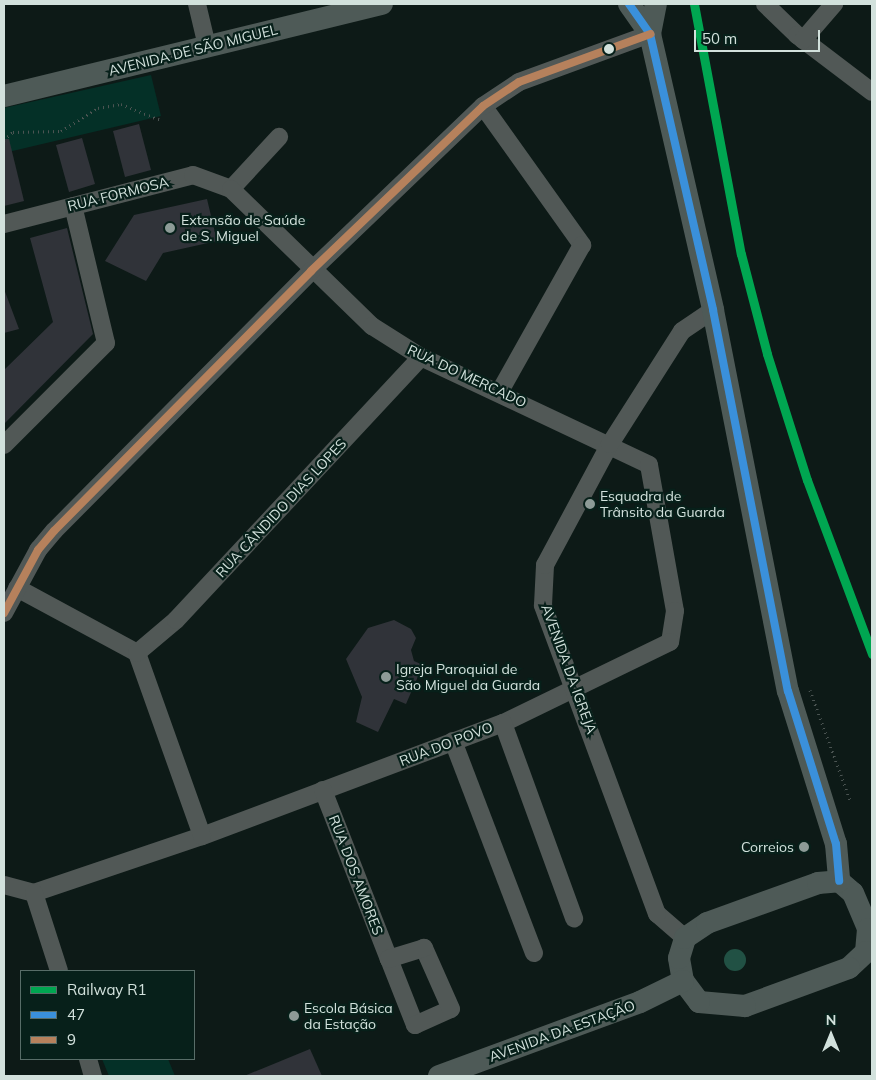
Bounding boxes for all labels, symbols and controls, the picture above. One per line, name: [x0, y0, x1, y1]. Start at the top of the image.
scale bar: [696, 20, 822, 52]
street label: AVENIDA DE SÃO MIGUEL: [107, 21, 279, 79]
text: 50 m: [702, 29, 737, 48]
unlabelled marker: [604, 44, 614, 54]
street label: RUA FORMOSA: [66, 173, 170, 215]
place label: Extensão de Saúde de S. Miguel: [181, 212, 305, 244]
marker: Extensão de Saúde de S. Miguel: [163, 221, 177, 235]
street label: RUA DO MERCADO: [405, 341, 529, 411]
street label: RUA CÂNDIDO DIAS LOPES: [212, 435, 350, 581]
place label: Esquadra de Trânsito da Guarda: [600, 488, 725, 520]
marker: Esquadra de Trânsito da Guarda: [584, 498, 596, 510]
street label: AVENIDA DA IGREJA: [538, 602, 600, 736]
place label: Igreja Paroquial de São Miguel da Guarda: [396, 661, 540, 694]
marker: Igreja Paroquial de São Miguel da Guarda: [380, 671, 392, 683]
street label: RUA DO POVO: [397, 718, 495, 770]
street label: RUA DOS AMORES: [325, 813, 387, 937]
place label: Correios: [741, 839, 794, 855]
marker: Correios: [798, 841, 810, 853]
legend: [20, 970, 195, 1060]
text: Railway R1: [67, 980, 147, 999]
street label: AVENIDA DA ESTAÇÃO: [487, 997, 637, 1065]
place label: Escola Básica da Estação: [304, 1000, 393, 1032]
text: 47: [67, 1005, 85, 1024]
marker: Escola Básica da Estação: [288, 1010, 300, 1022]
north arrow: [806, 1010, 856, 1060]
text: N: [826, 1011, 836, 1029]
text: 9: [67, 1030, 76, 1049]

